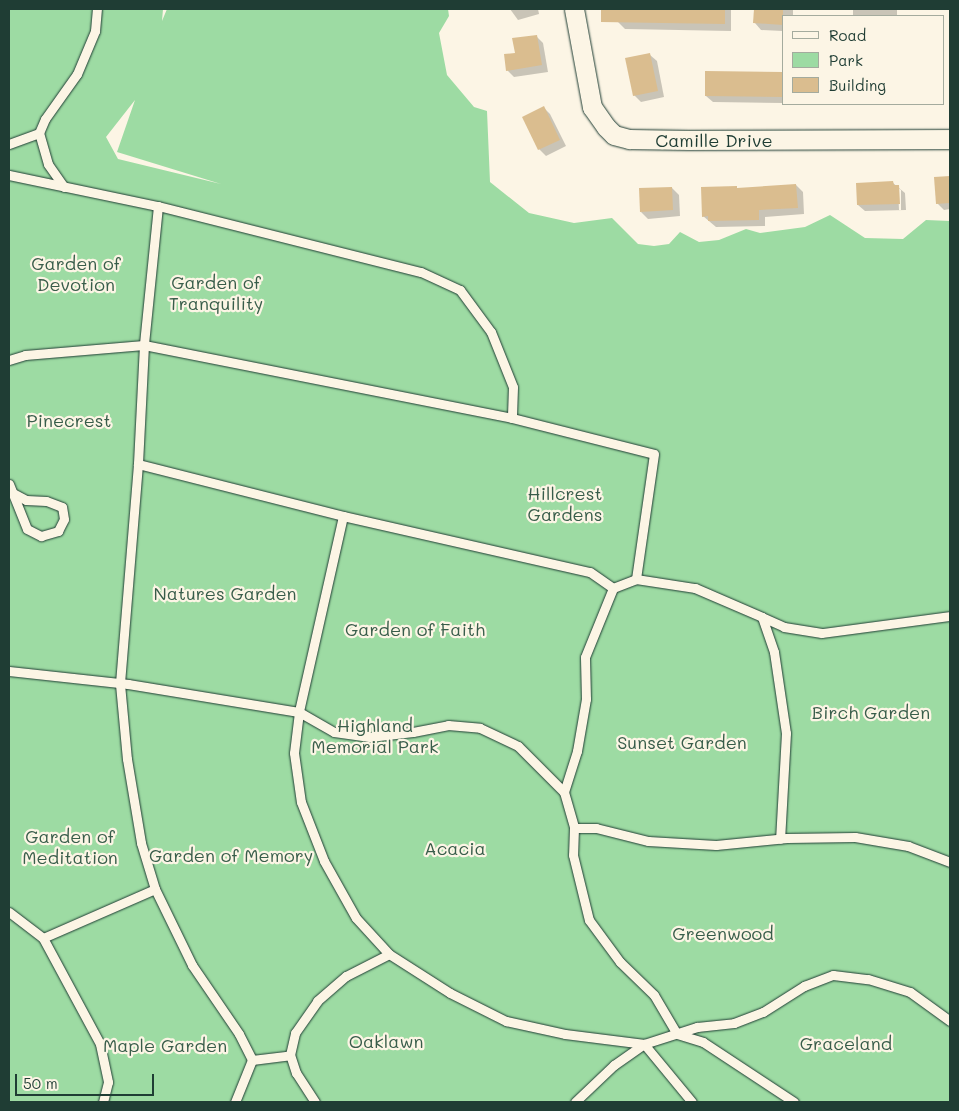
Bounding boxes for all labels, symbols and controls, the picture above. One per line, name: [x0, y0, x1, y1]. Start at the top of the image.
legend: [782, 15, 944, 105]
text: Road: [829, 25, 866, 45]
text: Park: [829, 50, 863, 70]
text: Building: [829, 75, 886, 95]
street label: Camille Drive: [655, 129, 773, 151]
park label: Garden of Devotion: [31, 253, 121, 296]
park label: Garden of Tranquility: [169, 272, 263, 314]
park label: Pinecrest: [26, 409, 112, 431]
park label: Hillcrest Gardens: [528, 483, 602, 526]
park label: Natures Garden: [153, 582, 297, 604]
park label: Garden of Faith: [345, 618, 485, 640]
park label: Birch Garden: [812, 701, 930, 723]
park label: Highland Memorial Park: [311, 715, 439, 758]
park label: Sunset Garden: [617, 731, 747, 753]
park label: Garden of Meditation: [22, 826, 118, 869]
park label: Acacia: [424, 837, 486, 859]
park label: Garden of Memory: [149, 844, 313, 866]
park label: Greenwood: [672, 922, 774, 944]
park label: Oaklawn: [349, 1030, 423, 1052]
park label: Graceland: [800, 1032, 892, 1054]
park label: Maple Garden: [103, 1034, 227, 1056]
scale bar: [18, 1064, 156, 1096]
text: 50 m: [23, 1073, 58, 1093]

